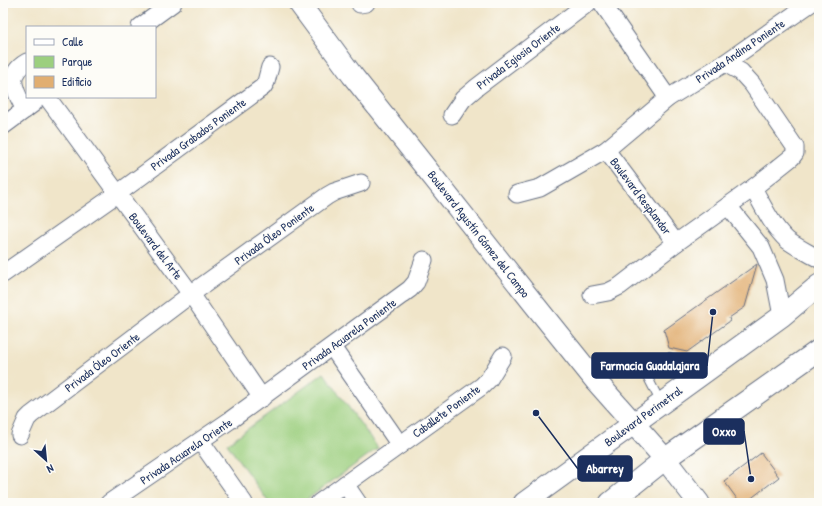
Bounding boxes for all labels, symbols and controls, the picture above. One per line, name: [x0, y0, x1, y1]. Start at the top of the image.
street label: Privada Andina Poniente: [692, 15, 788, 87]
street label: Privada Egiosia Oriente: [473, 19, 564, 93]
legend: [26, 26, 156, 98]
text: Calle: [62, 33, 83, 50]
text: Parque: [62, 53, 92, 70]
text: Edificio: [62, 73, 92, 90]
street label: Privada Grabados Poniente: [147, 93, 249, 174]
street label: Boulevard Resplandor: [606, 154, 676, 238]
street label: Boulevard Agustín Gómez del Campo: [424, 167, 534, 301]
street label: Privada Óleo Poniente: [231, 199, 318, 269]
street label: Boulevard del Arte: [125, 209, 187, 283]
street label: Privada Acuarela Poniente: [298, 294, 400, 374]
street label: Privada Óleo Oriente: [61, 328, 143, 396]
callout: Farmacia Guadalajara: [592, 353, 707, 378]
text: Farmacia Guadalajara: [600, 356, 700, 374]
street label: Caballete Poniente: [408, 380, 484, 441]
street label: Boulevard Perimetral: [601, 381, 686, 450]
street label: Privada Acuarela Oriente: [137, 414, 236, 488]
callout: Oxxo: [704, 419, 744, 444]
text: Oxxo: [712, 422, 737, 440]
north arrow: [26, 440, 66, 480]
callout: Abarrey: [578, 456, 632, 481]
text: Abarrey: [586, 459, 624, 478]
text: N: [45, 461, 56, 477]

